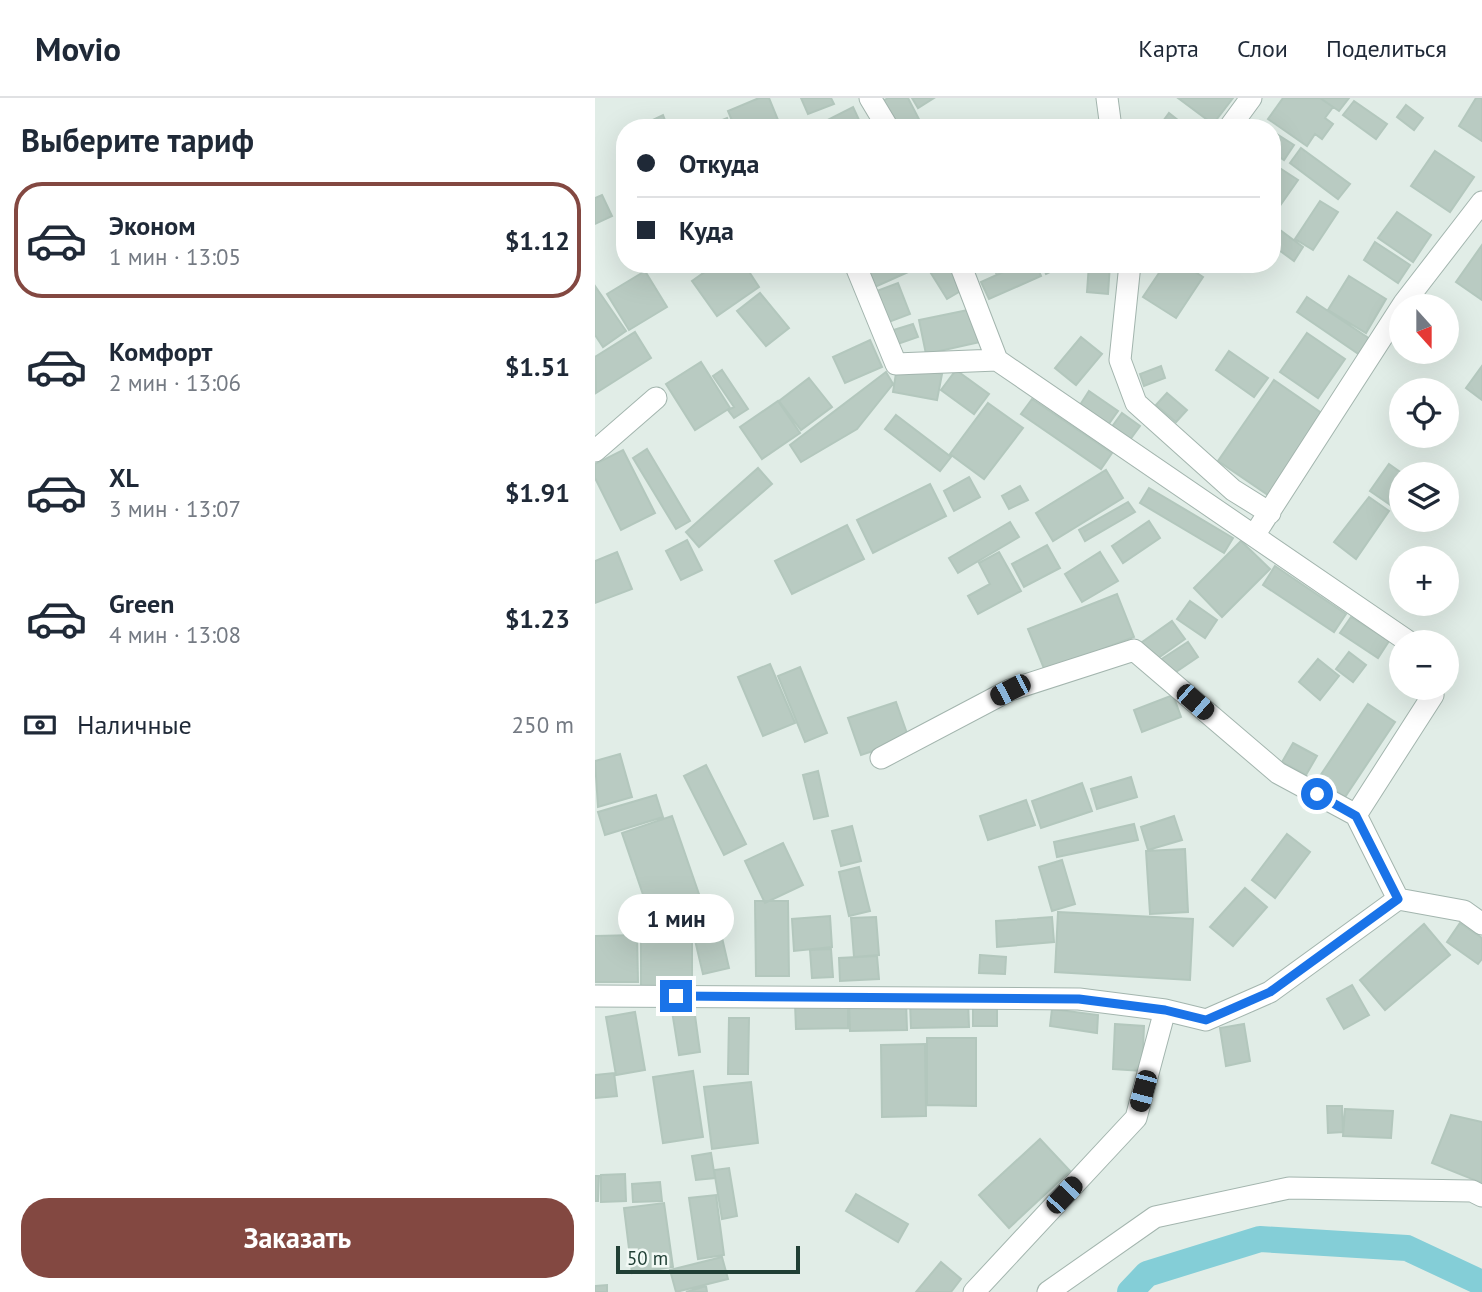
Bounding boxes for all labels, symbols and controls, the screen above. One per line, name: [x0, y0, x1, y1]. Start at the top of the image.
text: Movio: [35, 27, 121, 70]
text: Карта: [1138, 33, 1199, 64]
text: Слои: [1237, 33, 1288, 64]
text: Поделиться: [1326, 33, 1447, 64]
text: Выберите тариф: [21, 119, 254, 161]
text: Откуда: [679, 147, 759, 180]
icon: car: [25, 209, 88, 272]
text: Эконом: [109, 209, 196, 242]
text: Куда: [679, 214, 734, 247]
text: $1.12: [505, 224, 570, 257]
text: 1 мин · 13:05: [109, 242, 241, 271]
north arrow: [1389, 294, 1459, 364]
map controls: [1389, 294, 1459, 700]
icon: car: [25, 335, 88, 398]
text: Комфорт: [109, 335, 212, 368]
text: $1.51: [505, 350, 570, 383]
text: 2 мин · 13:06: [109, 368, 241, 397]
button: locate: [1389, 378, 1459, 448]
icon: car: [25, 461, 88, 524]
text: XL: [109, 461, 139, 494]
button: layers: [1389, 462, 1459, 532]
text: $1.91: [505, 476, 570, 509]
text: 3 мин · 13:07: [109, 494, 241, 523]
button: +: [1389, 546, 1459, 616]
icon: car: [25, 587, 88, 650]
text: Green: [109, 587, 174, 620]
text: $1.23: [505, 602, 570, 635]
text: 4 мин · 13:08: [109, 620, 241, 649]
button: −: [1389, 630, 1459, 700]
car: [987, 671, 1034, 709]
car: [1173, 680, 1218, 724]
icon: cash: [21, 706, 59, 744]
text: Наличные: [77, 708, 192, 741]
text: 250 m: [512, 710, 574, 739]
route start: [1301, 778, 1333, 810]
callout: 1 мин: [618, 894, 734, 944]
text: 1 мин: [646, 904, 706, 933]
route end: [660, 980, 692, 1012]
car: [1128, 1068, 1159, 1114]
car: [1042, 1172, 1087, 1218]
button: Заказать: [21, 1198, 574, 1278]
scale bar: [616, 1243, 800, 1275]
text: 50 m: [627, 1246, 668, 1270]

